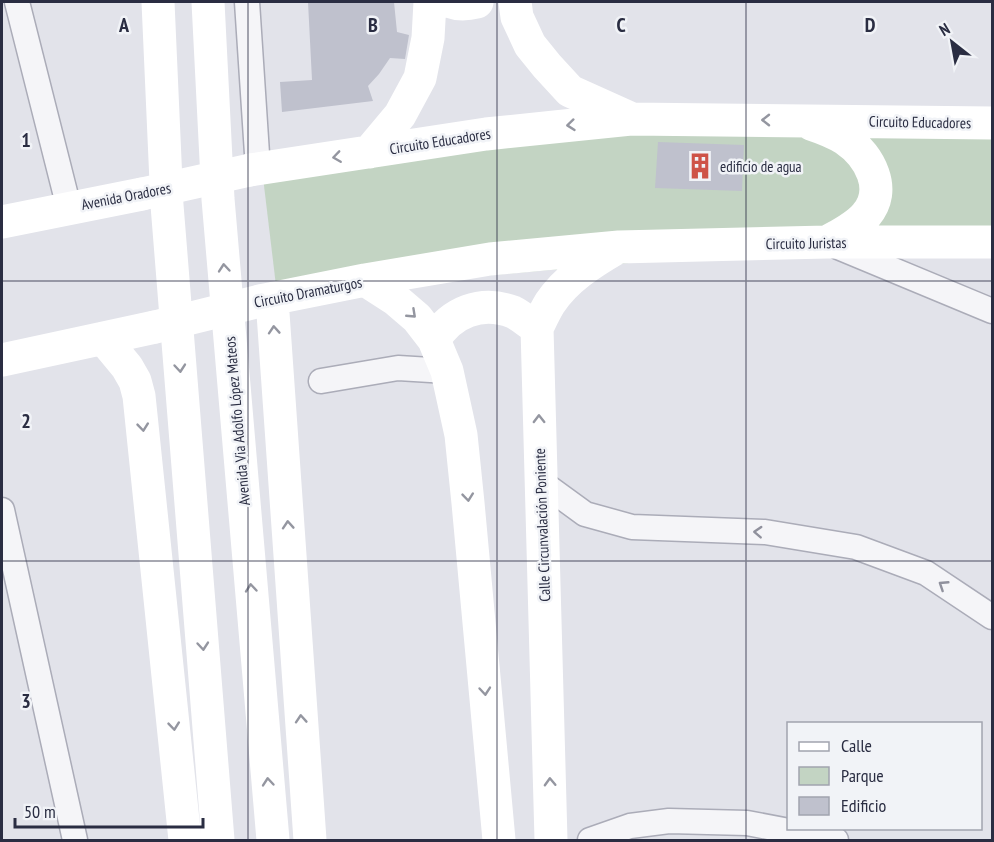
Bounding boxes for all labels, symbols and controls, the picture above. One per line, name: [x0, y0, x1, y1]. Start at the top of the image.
text: A: [118, 12, 130, 38]
text: B: [368, 12, 378, 38]
text: C: [616, 12, 626, 38]
text: D: [865, 12, 876, 38]
north arrow: [922, 12, 982, 72]
text: N: [935, 18, 953, 40]
street label: Circuito Educadores: [869, 112, 971, 132]
one-way arrow: [762, 114, 771, 126]
one-way arrow: [567, 118, 576, 131]
street label: Circuito Educadores: [388, 124, 492, 158]
text: 1: [21, 127, 31, 153]
one-way arrow: [332, 150, 342, 163]
building icon: edificio de agua: [685, 151, 715, 181]
place label: edificio de agua: [720, 157, 802, 176]
street label: Avenida Oradores: [80, 178, 172, 214]
street label: Circuito Juristas: [765, 233, 847, 253]
one-way arrow: [218, 264, 231, 273]
street label: Circuito Dramaturgos: [252, 272, 364, 312]
one-way arrow: [405, 307, 416, 318]
one-way arrow: [268, 326, 281, 335]
street label: Avenida Via Adolfo López Mateos: [220, 336, 254, 506]
one-way arrow: [174, 363, 187, 372]
text: 2: [21, 408, 31, 434]
one-way arrow: [533, 415, 546, 424]
one-way arrow: [136, 423, 148, 432]
street label: Calle Circunvalación Poniente: [530, 448, 554, 602]
one-way arrow: [461, 492, 474, 501]
one-way arrow: [281, 520, 294, 529]
one-way arrow: [753, 525, 762, 538]
one-way arrow: [939, 581, 950, 592]
one-way arrow: [245, 583, 258, 592]
one-way arrow: [196, 641, 209, 650]
one-way arrow: [478, 686, 491, 695]
text: 3: [21, 688, 31, 714]
one-way arrow: [295, 715, 308, 724]
one-way arrow: [167, 721, 179, 730]
legend: [787, 722, 982, 830]
text: Calle: [841, 734, 872, 757]
text: Parque: [841, 764, 884, 787]
one-way arrow: [262, 778, 275, 787]
one-way arrow: [543, 778, 556, 787]
scale bar: [15, 791, 202, 829]
text: Edificio: [841, 794, 887, 817]
text: 50 m: [24, 800, 56, 823]

